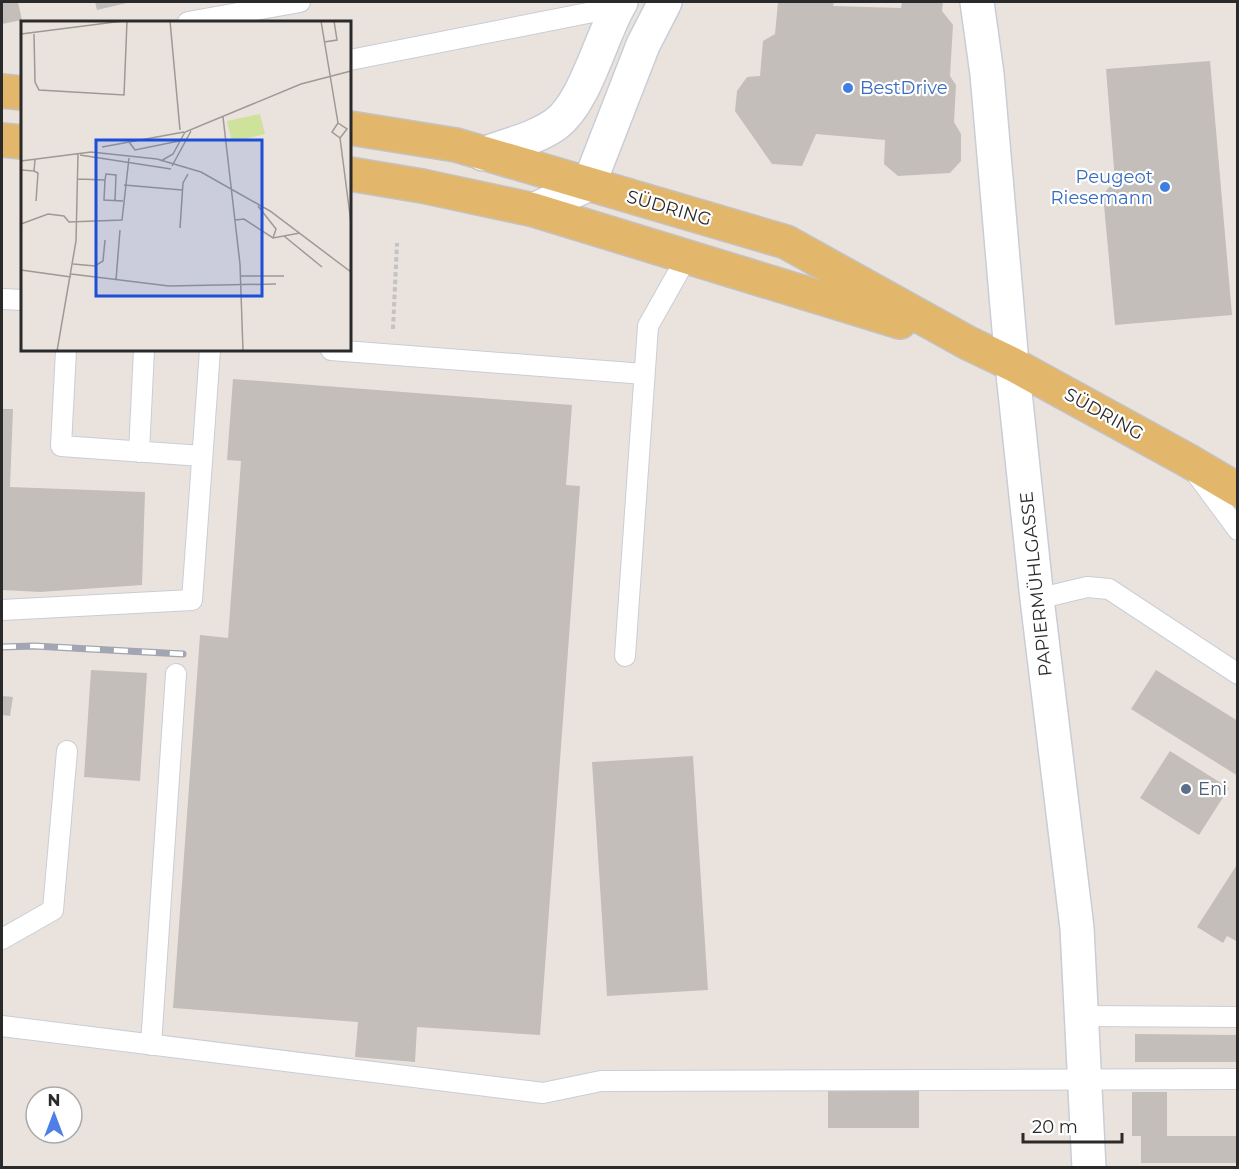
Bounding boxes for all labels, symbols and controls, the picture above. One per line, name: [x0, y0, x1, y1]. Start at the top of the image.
inset map: [21, 21, 351, 351]
place label: BestDrive: [860, 77, 948, 99]
marker: BestDrive: [841, 81, 855, 95]
place label: Peugeot Riesemann: [1051, 166, 1153, 209]
marker: Peugeot Riesemann: [1158, 180, 1172, 194]
street label: SÜDRING: [624, 185, 714, 231]
street label: SÜDRING: [1061, 383, 1147, 445]
street label: PAPIERMÜHLGASSE: [1015, 491, 1057, 677]
place label: Eni: [1198, 778, 1227, 800]
marker: Eni: [1179, 782, 1193, 796]
north arrow: [24, 1085, 84, 1145]
text: N: [48, 1091, 60, 1110]
scale bar: [1023, 1106, 1122, 1144]
text: 20 m: [1032, 1116, 1078, 1138]

